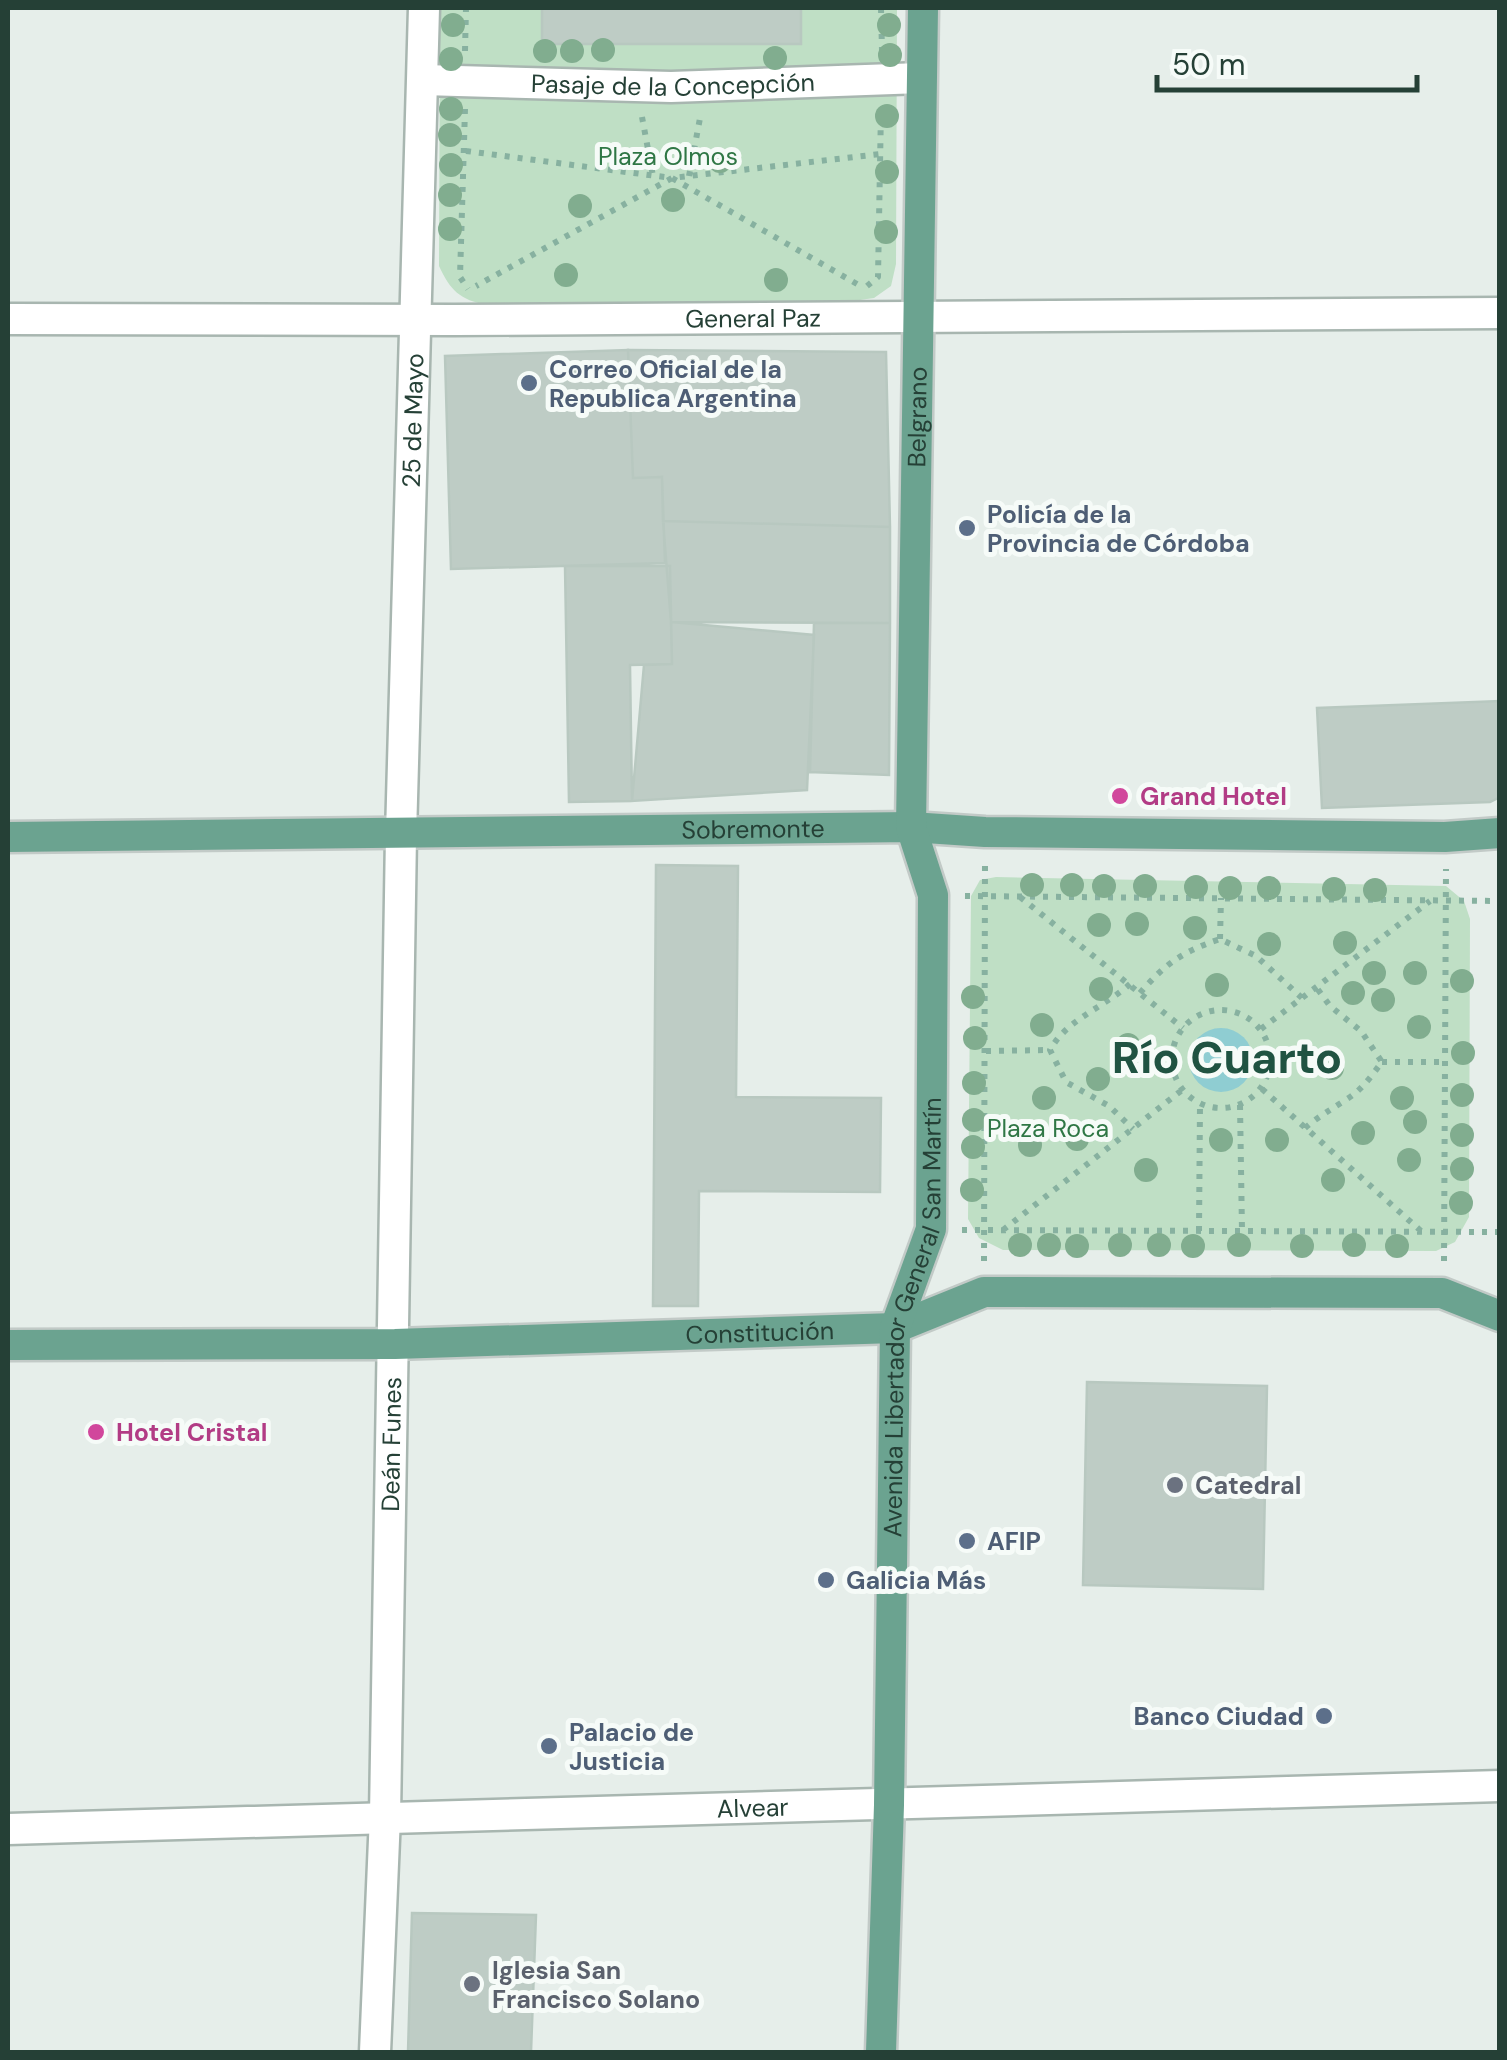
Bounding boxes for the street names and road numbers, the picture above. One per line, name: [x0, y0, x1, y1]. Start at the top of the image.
street label: Pasaje de la Concepción: [531, 65, 815, 104]
street label: General Paz: [685, 301, 821, 335]
street label: 25 de Mayo: [394, 353, 431, 488]
street label: Belgrano: [900, 366, 934, 468]
street label: Sobremonte: [681, 811, 825, 846]
street label: Avenida Libertador General San Martín: [876, 1097, 948, 1537]
street label: Constitución: [685, 1313, 835, 1351]
street label: Deán Funes: [373, 1377, 409, 1512]
street label: Alvear: [716, 1790, 789, 1825]

